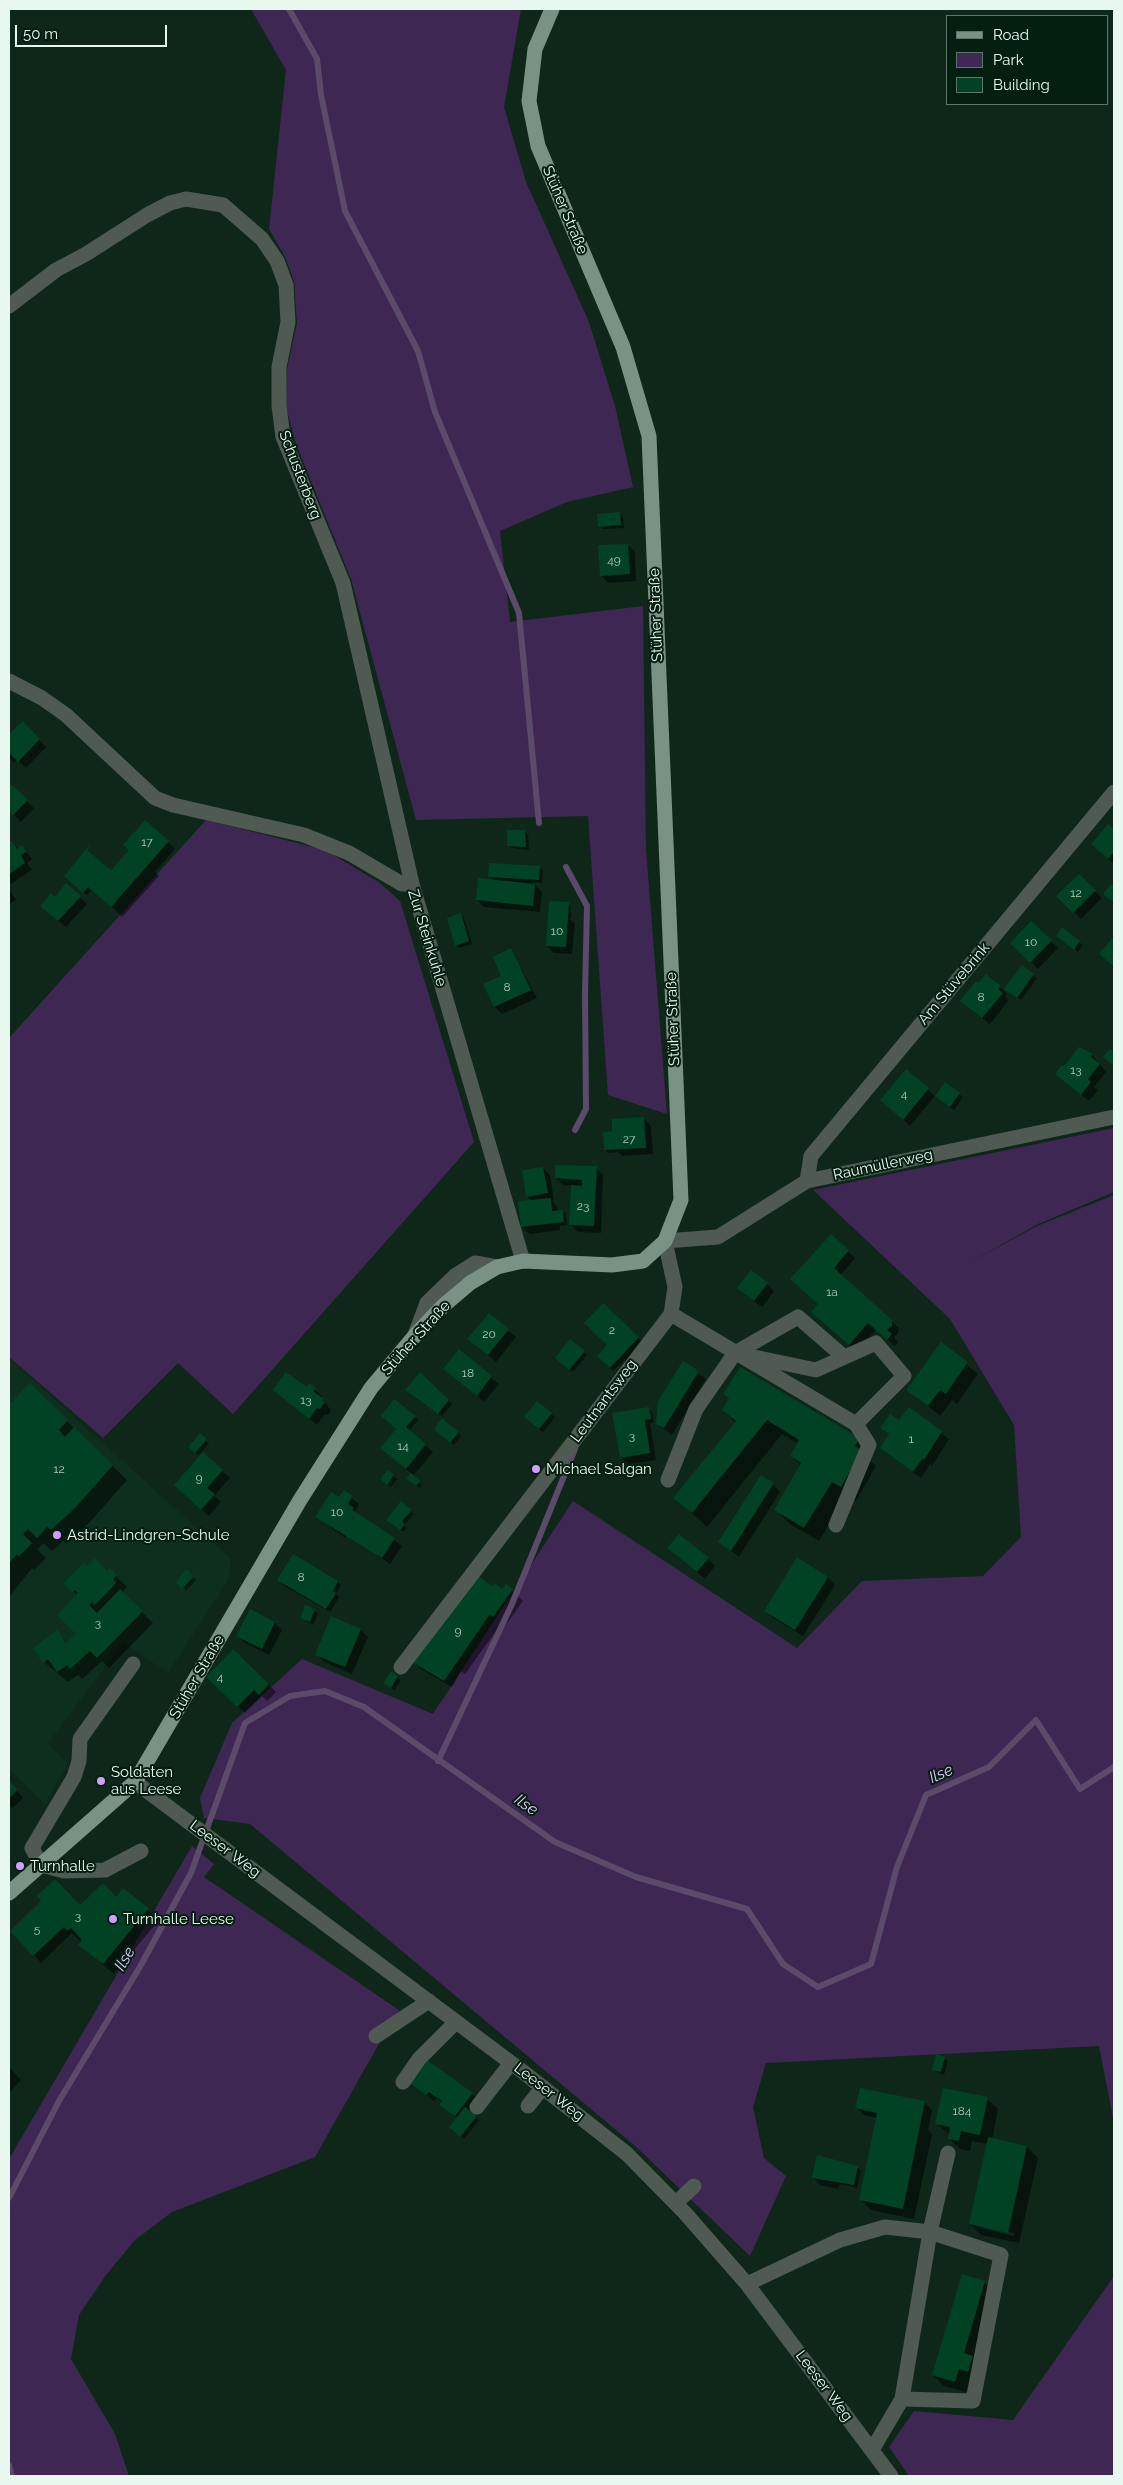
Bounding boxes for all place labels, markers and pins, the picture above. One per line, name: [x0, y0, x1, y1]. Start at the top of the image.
place label: Michael Salgan: [546, 1460, 652, 1478]
marker: Michael Salgan: [530, 1463, 542, 1475]
place label: Astrid-Lindgren-Schule: [67, 1526, 230, 1544]
marker: Astrid-Lindgren-Schule: [51, 1529, 63, 1541]
place label: Soldaten aus Leese: [111, 1763, 181, 1798]
marker: Soldaten aus Leese: [95, 1775, 107, 1787]
place label: Turnhalle: [30, 1857, 95, 1875]
marker: Turnhalle: [14, 1860, 26, 1872]
place label: Turnhalle Leese: [123, 1910, 234, 1928]
marker: Turnhalle Leese: [107, 1913, 119, 1925]

